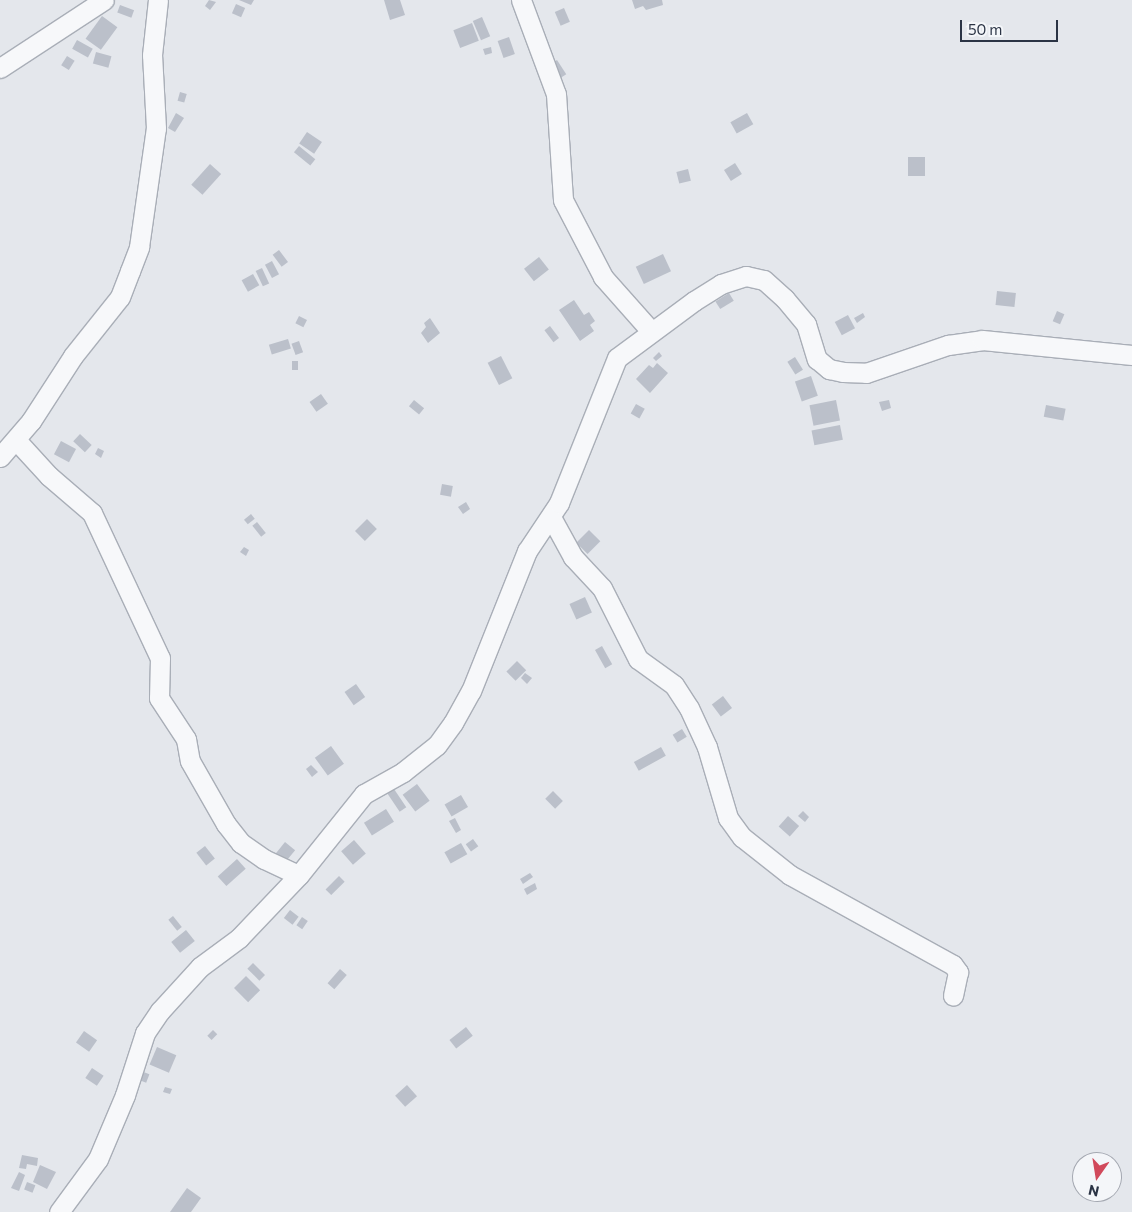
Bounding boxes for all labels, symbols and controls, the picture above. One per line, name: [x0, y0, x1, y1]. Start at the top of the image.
scale bar: [962, 10, 1060, 42]
text: 50 m: [968, 20, 1002, 38]
north arrow: [1072, 1152, 1122, 1202]
text: N: [1087, 1182, 1101, 1201]

